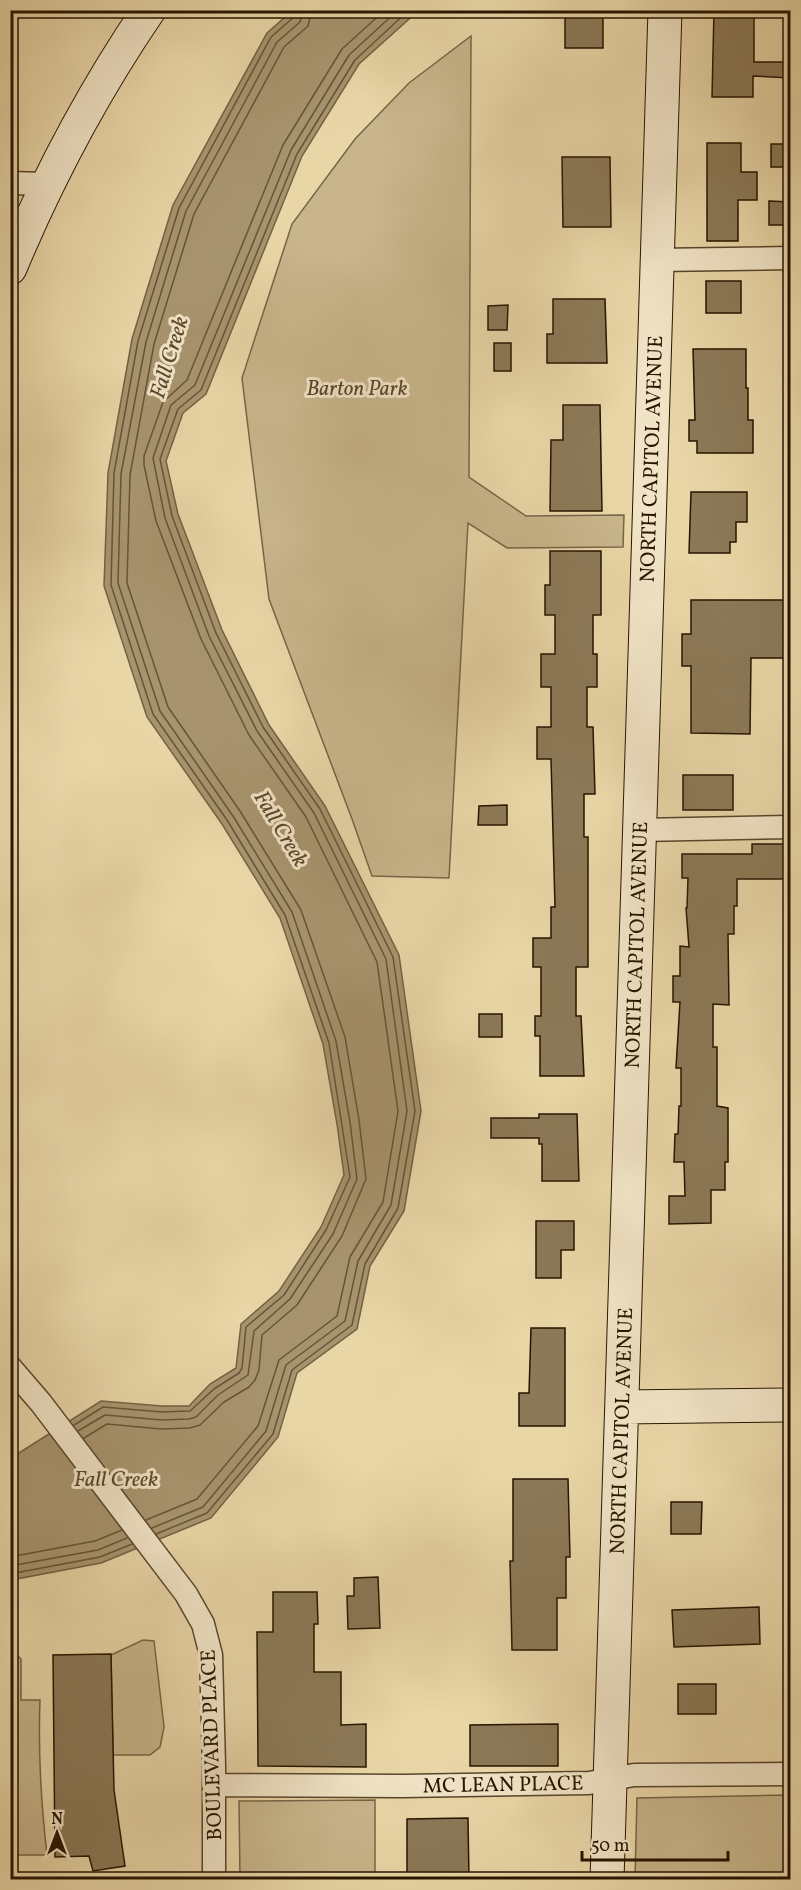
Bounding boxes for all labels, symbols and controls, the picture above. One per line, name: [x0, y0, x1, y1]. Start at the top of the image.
water label: Fall Creek: [143, 313, 198, 403]
street label: NORTH CAPITOL AVENUE: [634, 335, 671, 583]
park label: Barton Park: [307, 375, 408, 404]
water label: Fall Creek: [245, 785, 315, 873]
street label: NORTH CAPITOL AVENUE: [619, 821, 656, 1069]
street label: NORTH CAPITOL AVENUE: [604, 1307, 641, 1555]
water label: Fall Creek: [74, 1465, 158, 1496]
street label: BOULEVARD PLACE: [195, 1649, 230, 1841]
street label: MC LEAN PLACE: [422, 1770, 584, 1801]
north arrow: [27, 1803, 87, 1863]
text: N: [51, 1809, 63, 1831]
scale bar: [582, 1824, 728, 1862]
text: 50 m: [591, 1834, 630, 1859]

